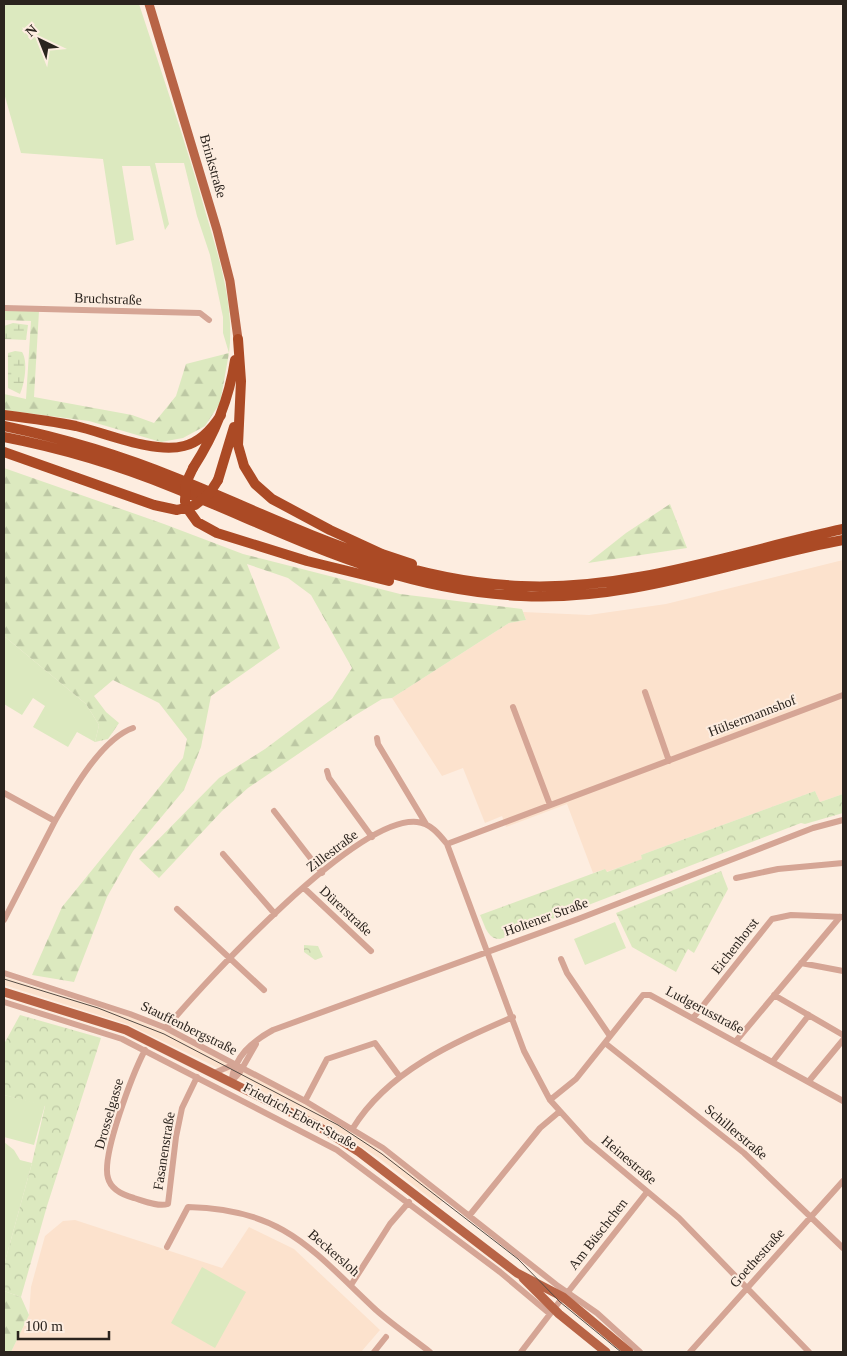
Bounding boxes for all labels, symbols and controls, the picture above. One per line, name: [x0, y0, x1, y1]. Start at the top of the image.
north arrow: [15, 15, 65, 65]
text: N: [23, 22, 40, 40]
street label: Brinkstraße: [197, 133, 229, 199]
street label: Bruchstraße: [74, 290, 142, 308]
street label: Hülsermannshof: [706, 692, 798, 740]
street label: Zillestraße: [304, 827, 360, 875]
street label: Dürerstraße: [317, 883, 375, 939]
street label: Holtener Straße: [502, 895, 590, 939]
street label: Eichenhorst: [709, 915, 762, 977]
street label: Ludgerusstraße: [663, 983, 747, 1037]
street label: Stauffenbergstraße: [138, 998, 240, 1058]
street label: Drosselgasse: [92, 1077, 126, 1151]
street label: Friedrich-Ebert-Straße: [241, 1080, 359, 1152]
street label: Schillerstraße: [702, 1102, 770, 1162]
street label: Fasanenstraße: [150, 1111, 178, 1191]
street label: Heinestraße: [599, 1133, 659, 1187]
street label: Am Büschchen: [566, 1196, 630, 1272]
street label: Goethestraße: [727, 1226, 787, 1290]
street label: Beckersloh: [305, 1227, 363, 1279]
scale bar: [18, 1308, 109, 1340]
text: 100 m: [25, 1318, 63, 1334]

